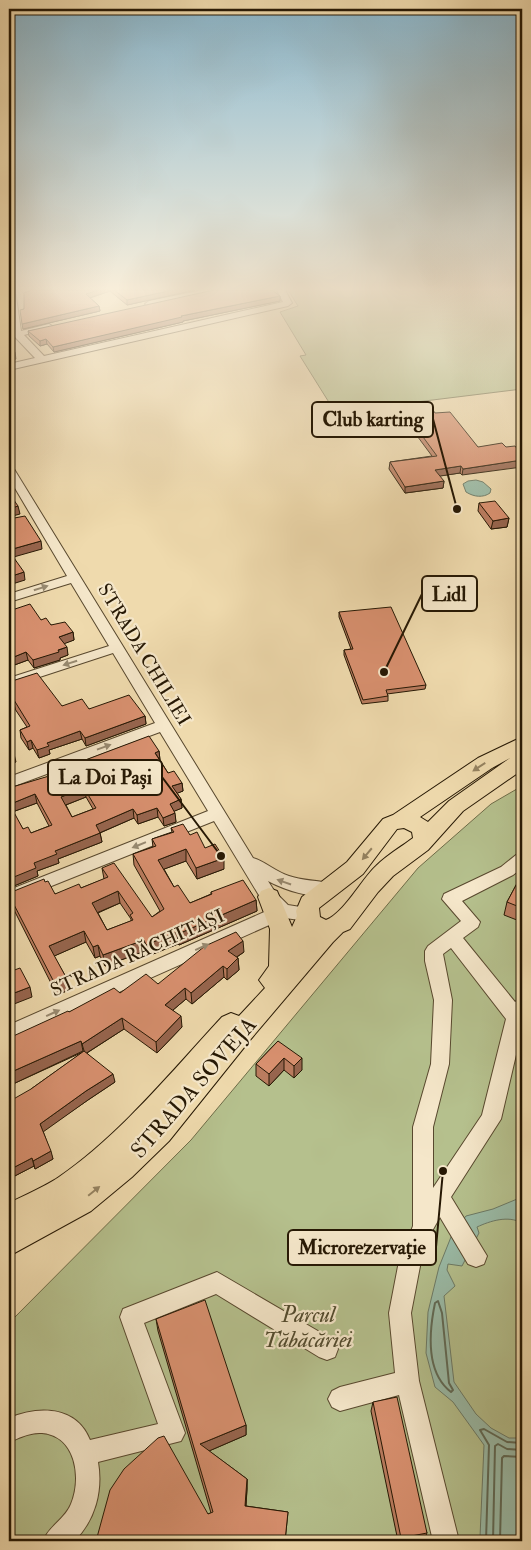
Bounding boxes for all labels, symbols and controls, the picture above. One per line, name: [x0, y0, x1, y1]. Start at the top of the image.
callout: Club karting: [312, 402, 433, 437]
text: Club karting: [322, 407, 425, 433]
callout: Lidl: [422, 576, 477, 611]
street label: STRADA CHILIEI: [92, 579, 196, 730]
text: Lidl: [432, 582, 467, 607]
one-way arrow: [34, 583, 49, 591]
one-way arrow: [62, 660, 77, 667]
one-way arrow: [96, 743, 111, 751]
callout: La Doi Pași: [48, 760, 162, 795]
one-way arrow: [473, 762, 486, 771]
text: La Doi Pași: [58, 765, 153, 790]
one-way arrow: [131, 841, 146, 849]
one-way arrow: [362, 847, 373, 860]
one-way arrow: [276, 878, 291, 886]
street label: STRADA RĂCHITAȘI: [46, 903, 228, 1002]
one-way arrow: [195, 942, 209, 950]
one-way arrow: [46, 1009, 60, 1017]
street label: STRADA SOVEJA: [125, 1011, 263, 1164]
one-way arrow: [87, 1186, 100, 1197]
callout: Microrezervație: [288, 1230, 436, 1265]
text: Microrezervație: [297, 1235, 427, 1260]
park label: Parcul Tăbăcăriei: [263, 1301, 353, 1354]

